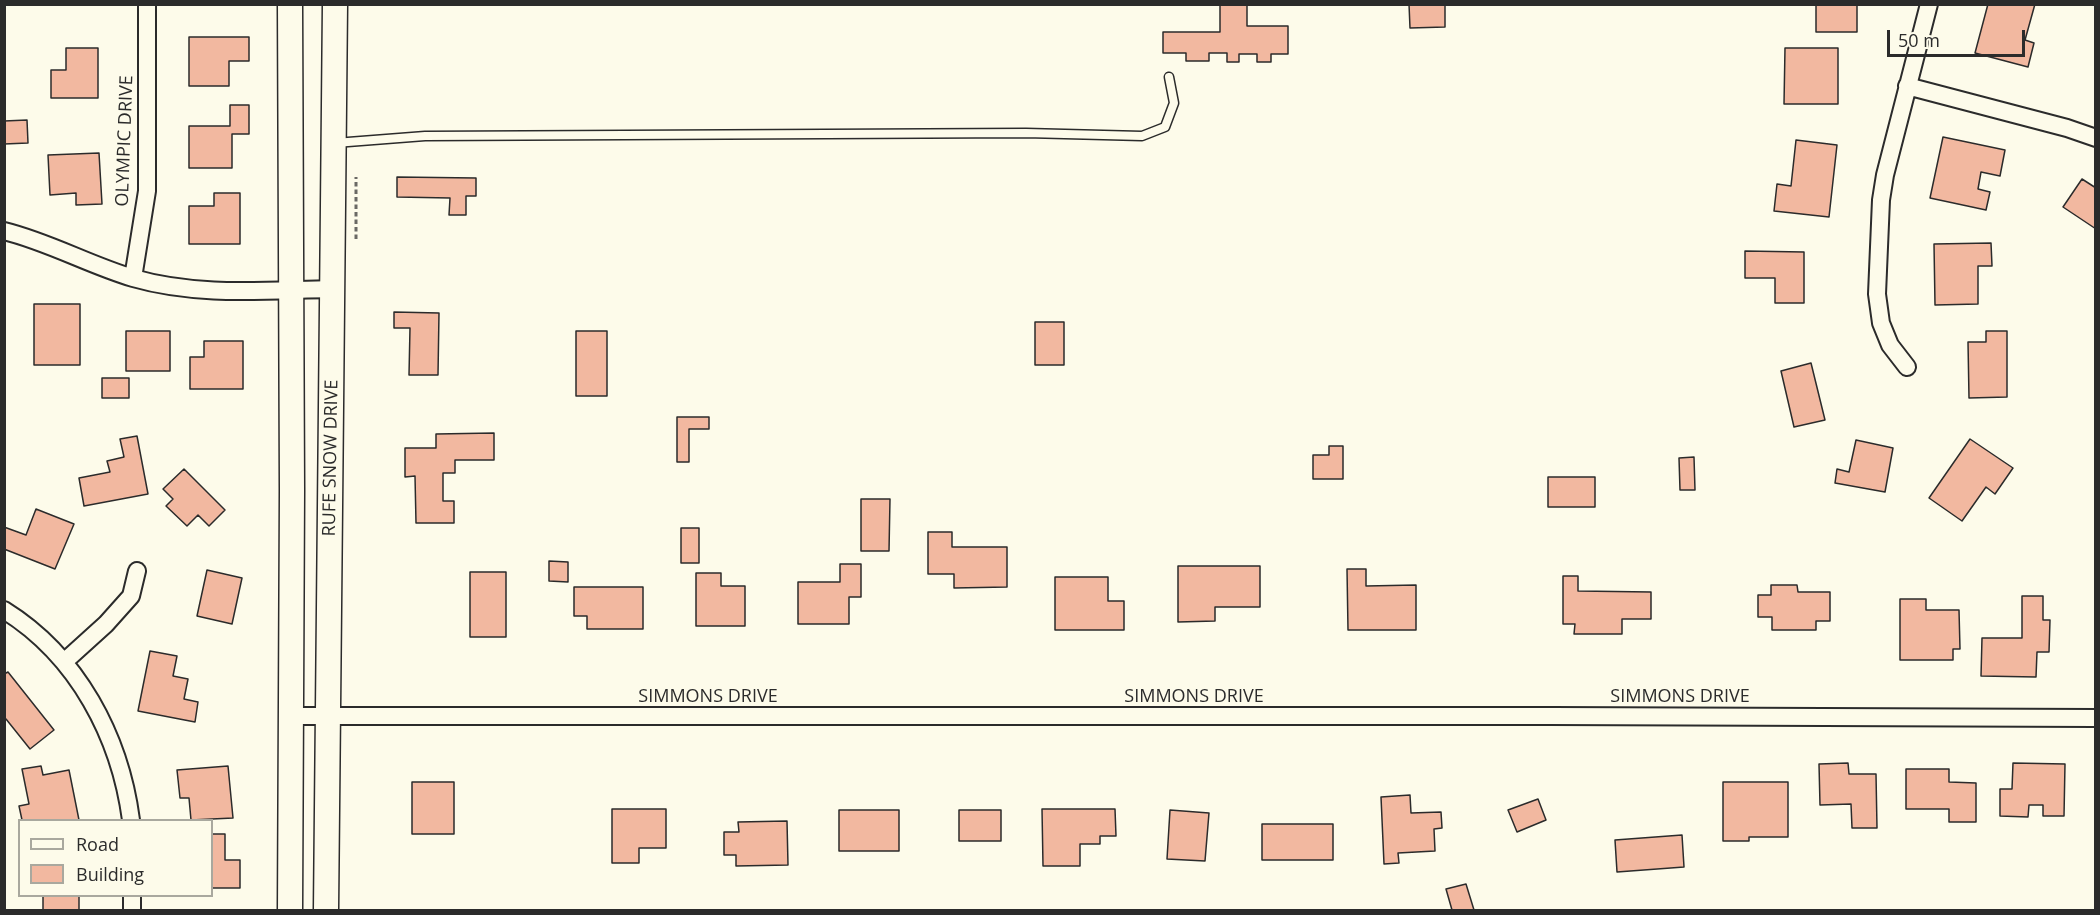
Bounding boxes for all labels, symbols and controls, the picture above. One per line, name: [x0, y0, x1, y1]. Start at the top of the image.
scale bar: [1890, 18, 2028, 56]
text: 50 m: [1898, 28, 1940, 52]
street label: OLYMPIC DRIVE: [112, 75, 138, 207]
street label: RUFE SNOW DRIVE: [319, 379, 343, 537]
street label: SIMMONS DRIVE: [638, 686, 778, 708]
street label: SIMMONS DRIVE: [1124, 686, 1264, 708]
street label: SIMMONS DRIVE: [1610, 686, 1750, 708]
legend: [18, 819, 213, 897]
text: Road: [76, 832, 119, 856]
text: Building: [76, 862, 144, 886]

